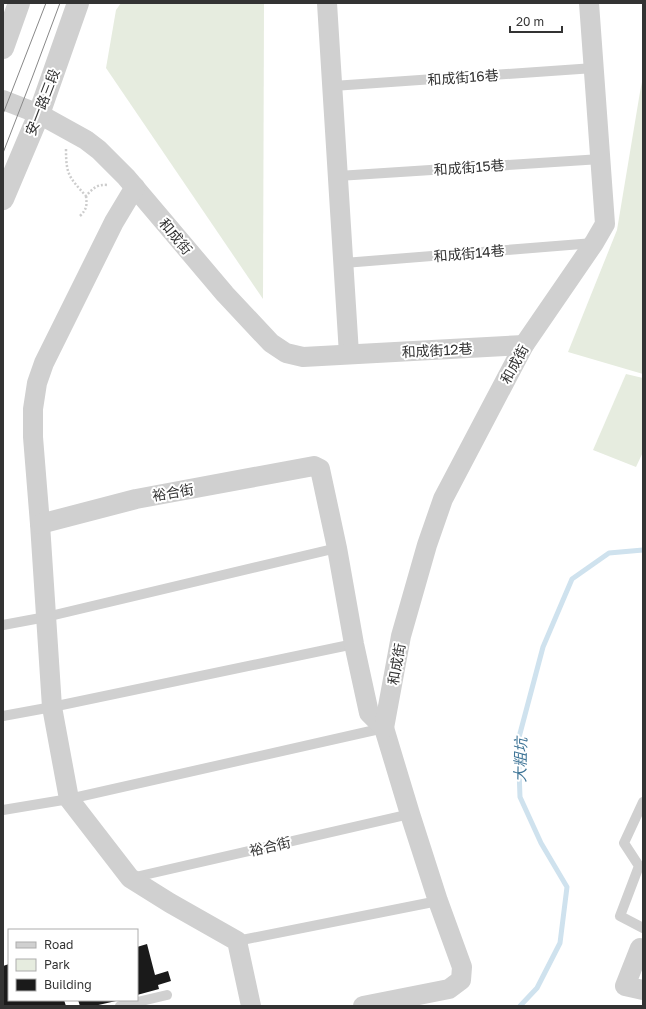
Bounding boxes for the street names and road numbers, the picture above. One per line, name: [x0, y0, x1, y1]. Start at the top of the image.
street label: 安一路三段: [22, 66, 62, 138]
street label: 和成街16巷: [427, 66, 499, 88]
street label: 和成街15巷: [433, 156, 505, 178]
street label: 和成街: [156, 214, 196, 258]
street label: 和成街14巷: [433, 241, 505, 265]
street label: 和成街12巷: [401, 340, 473, 360]
street label: 和成街: [496, 342, 532, 386]
street label: 裕合街: [151, 480, 195, 504]
street label: 和成街: [384, 642, 408, 686]
street label: 裕合街: [248, 833, 292, 859]

